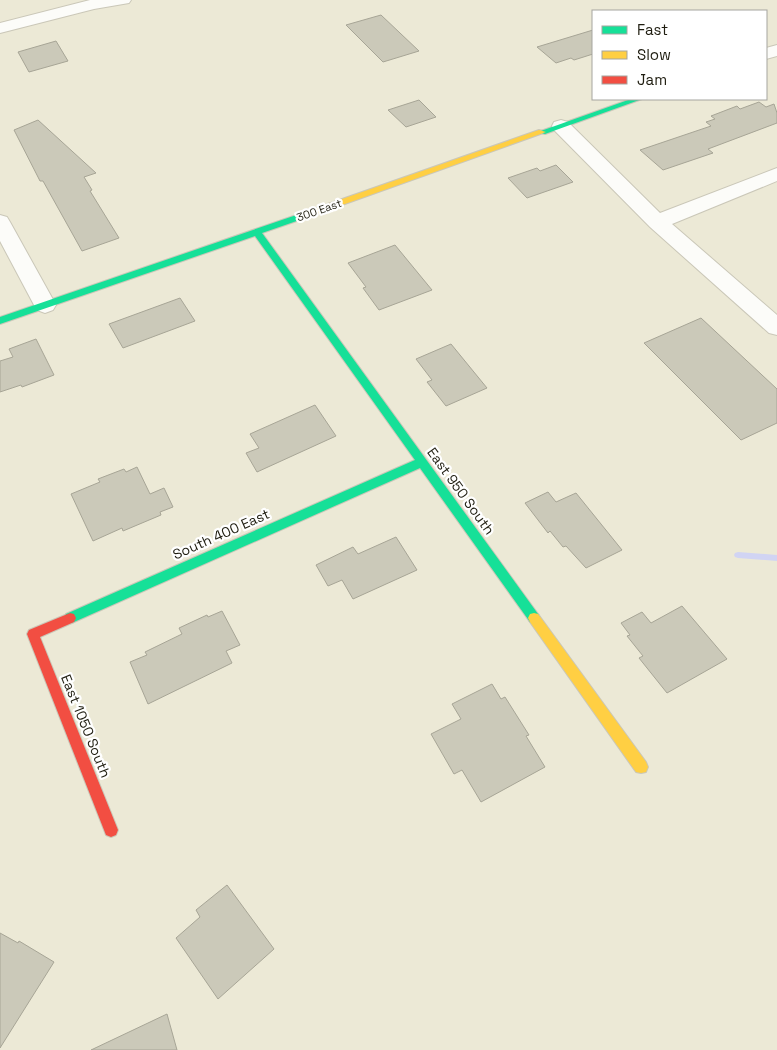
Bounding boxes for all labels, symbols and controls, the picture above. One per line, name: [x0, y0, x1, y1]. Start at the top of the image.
legend: [592, 10, 767, 100]
text: Fast: [637, 20, 668, 39]
text: Slow: [637, 45, 671, 64]
text: Jam: [637, 70, 667, 89]
street label: 300 East: [295, 196, 343, 224]
street label: East 950 South: [423, 444, 499, 538]
street label: South 400 East: [170, 505, 272, 563]
street label: East 1050 South: [57, 672, 115, 780]

